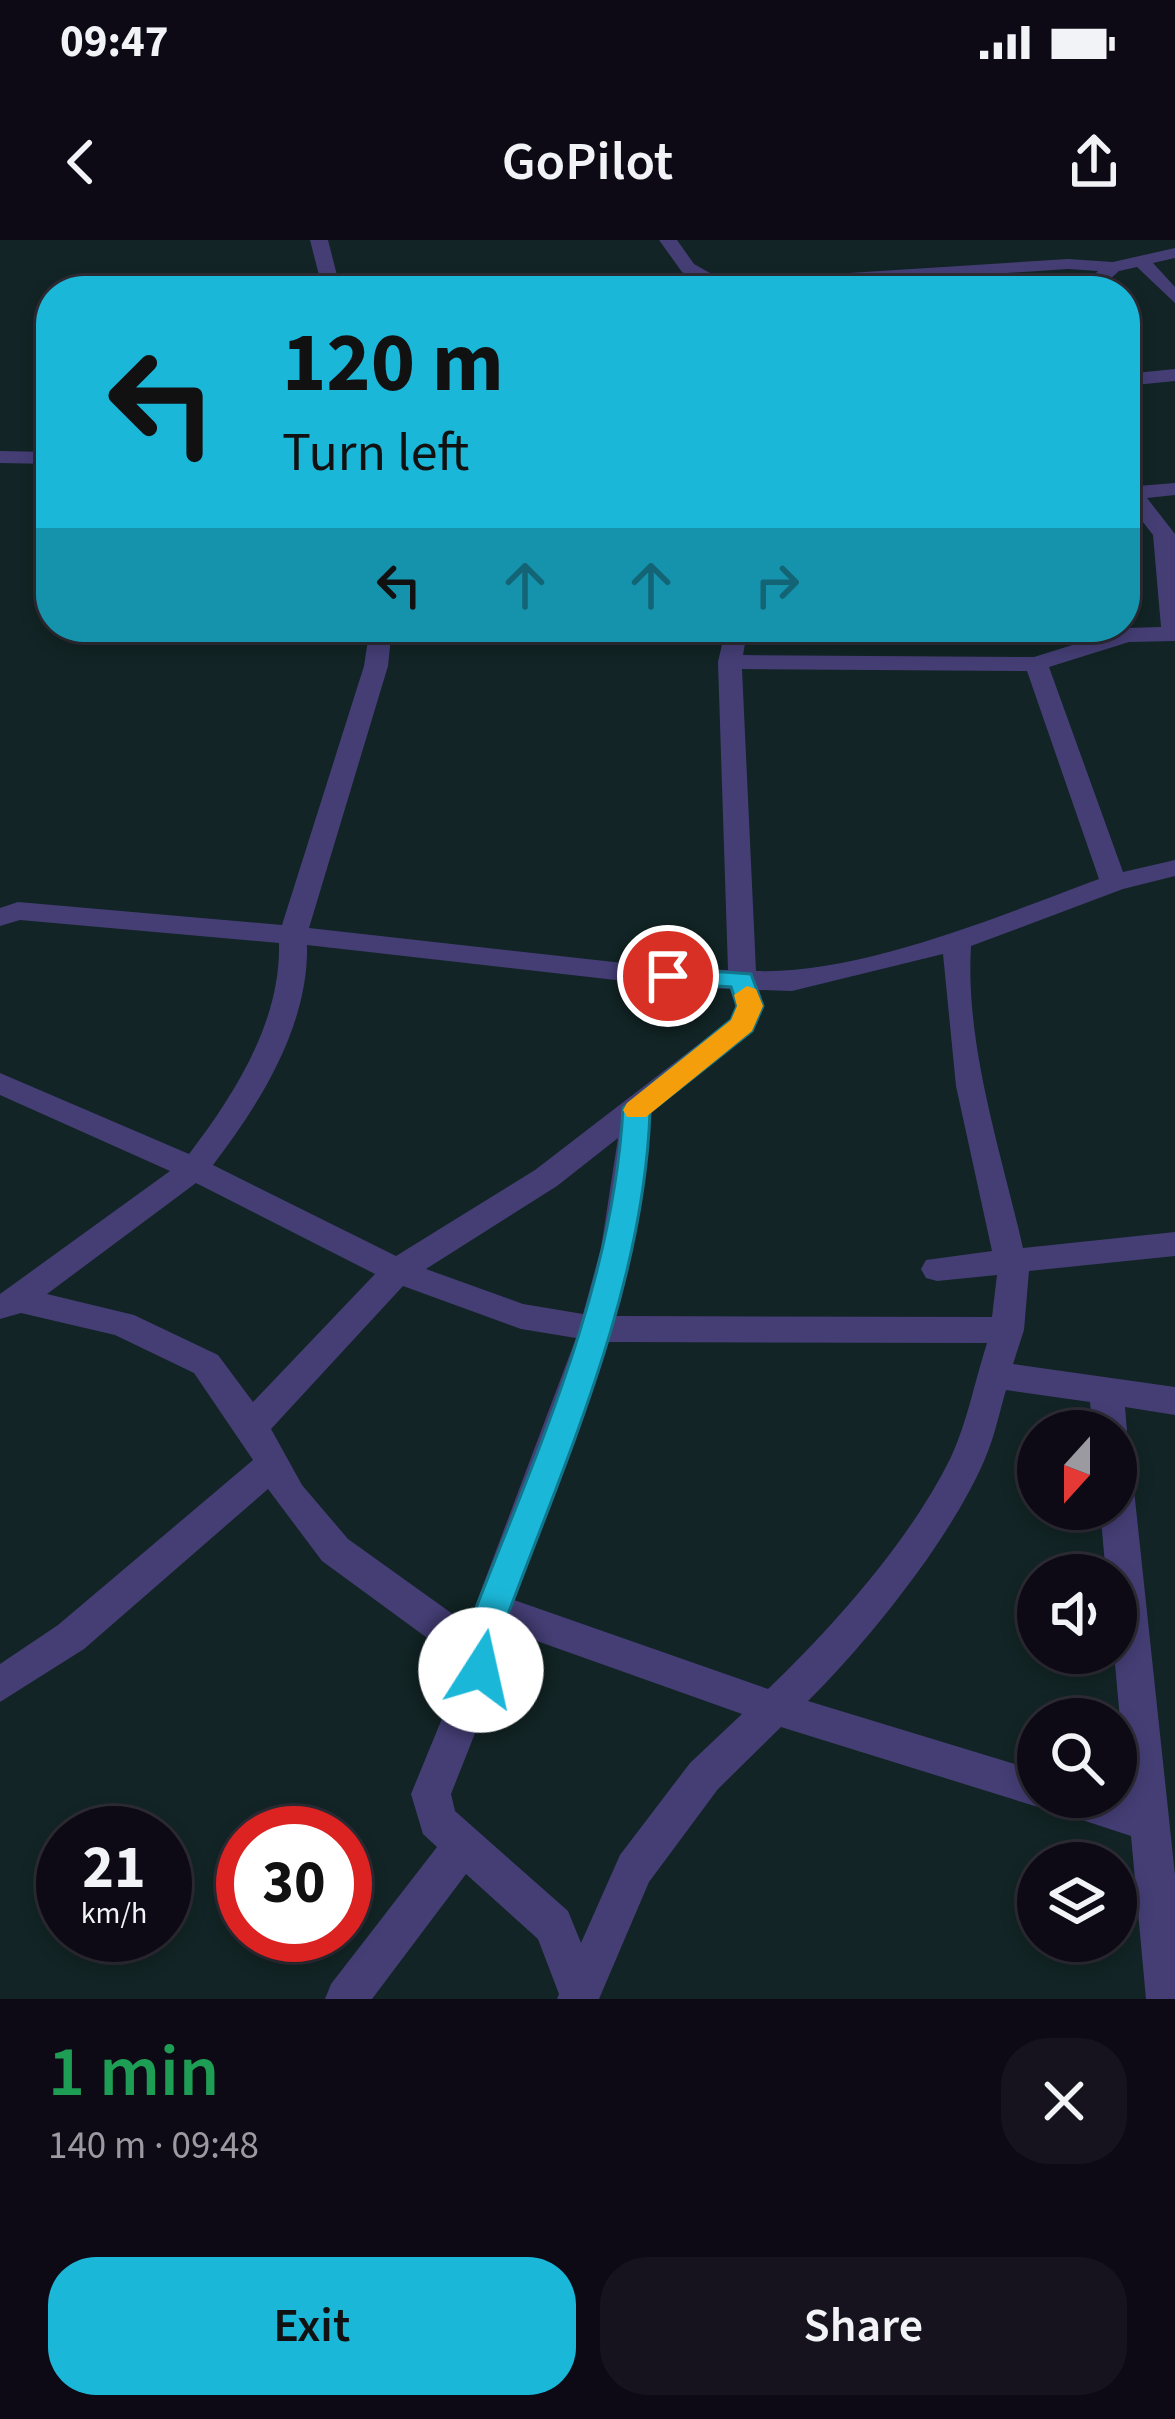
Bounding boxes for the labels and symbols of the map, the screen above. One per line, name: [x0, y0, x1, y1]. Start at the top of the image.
pin: [617, 925, 719, 1027]
north arrow: [1017, 1410, 1137, 1530]
position arrow: [418, 1607, 544, 1733]
speed limit sign: 30: [216, 1806, 372, 1962]

